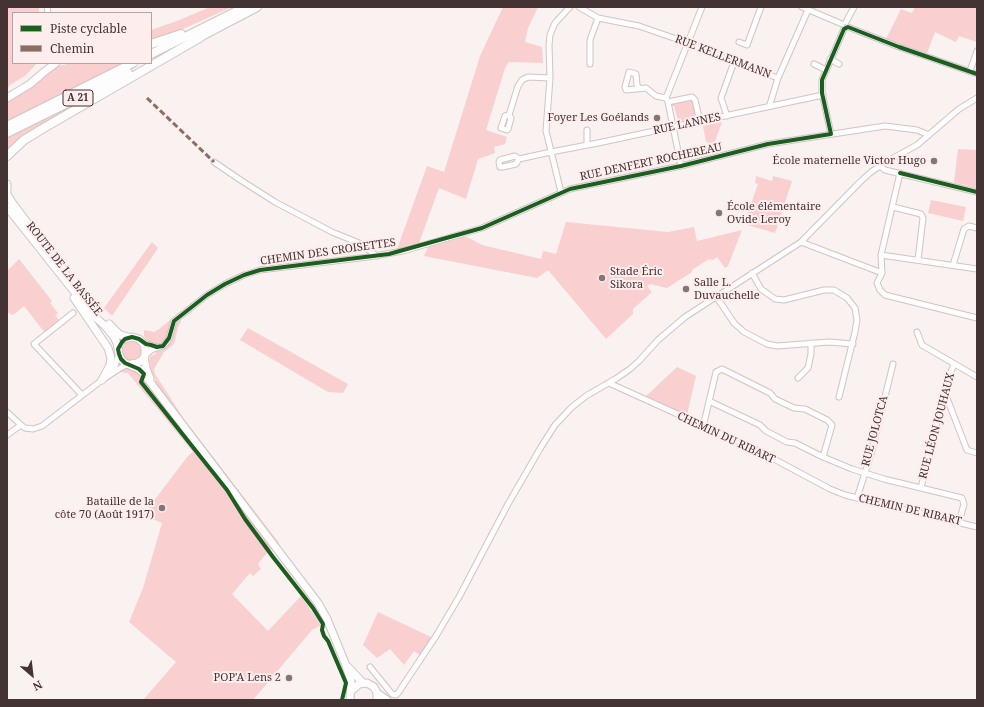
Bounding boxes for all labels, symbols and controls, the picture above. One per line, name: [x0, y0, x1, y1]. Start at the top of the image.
legend: [12, 12, 152, 64]
text: Piste cyclable: [50, 20, 127, 37]
street label: RUE KELLERMANN: [673, 33, 773, 81]
text: Chemin: [50, 40, 94, 57]
road number: A 21: [63, 90, 93, 106]
street label: RUE LANNES: [652, 110, 722, 138]
place label: Foyer Les Goélands: [548, 111, 649, 125]
marker: Foyer Les Goélands: [652, 113, 662, 123]
street label: RUE DENFERT ROCHEREAU: [579, 140, 723, 184]
place label: École maternelle Victor Hugo: [773, 154, 926, 168]
marker: École maternelle Victor Hugo: [929, 156, 939, 166]
place label: École élémentaire Ovide Leroy: [727, 200, 821, 226]
marker: École élémentaire Ovide Leroy: [714, 208, 724, 218]
street label: ROUTE DE LA BASSÉE: [23, 220, 105, 318]
street label: CHEMIN DES CROISETTES: [259, 236, 397, 268]
place label: Stade Éric Sikora: [610, 265, 663, 291]
marker: Stade Éric Sikora: [597, 273, 607, 283]
place label: Salle L. Duvauchelle: [694, 276, 760, 302]
marker: Salle L. Duvauchelle: [681, 284, 691, 294]
street label: RUE LÉON JOUHAUX: [916, 372, 958, 480]
street label: RUE JOLOTCA: [859, 394, 891, 468]
street label: CHEMIN DU RIBART: [675, 410, 777, 466]
street label: CHEMIN DE RIBART: [857, 492, 963, 528]
place label: Bataille de la côte 70 (Août 1917): [55, 495, 154, 521]
marker: Bataille de la côte 70 (Août 1917): [157, 503, 167, 513]
north arrow: [12, 655, 52, 695]
place label: POP'A Lens 2: [214, 671, 281, 685]
marker: POP'A Lens 2: [284, 673, 294, 683]
text: N: [31, 677, 45, 695]

